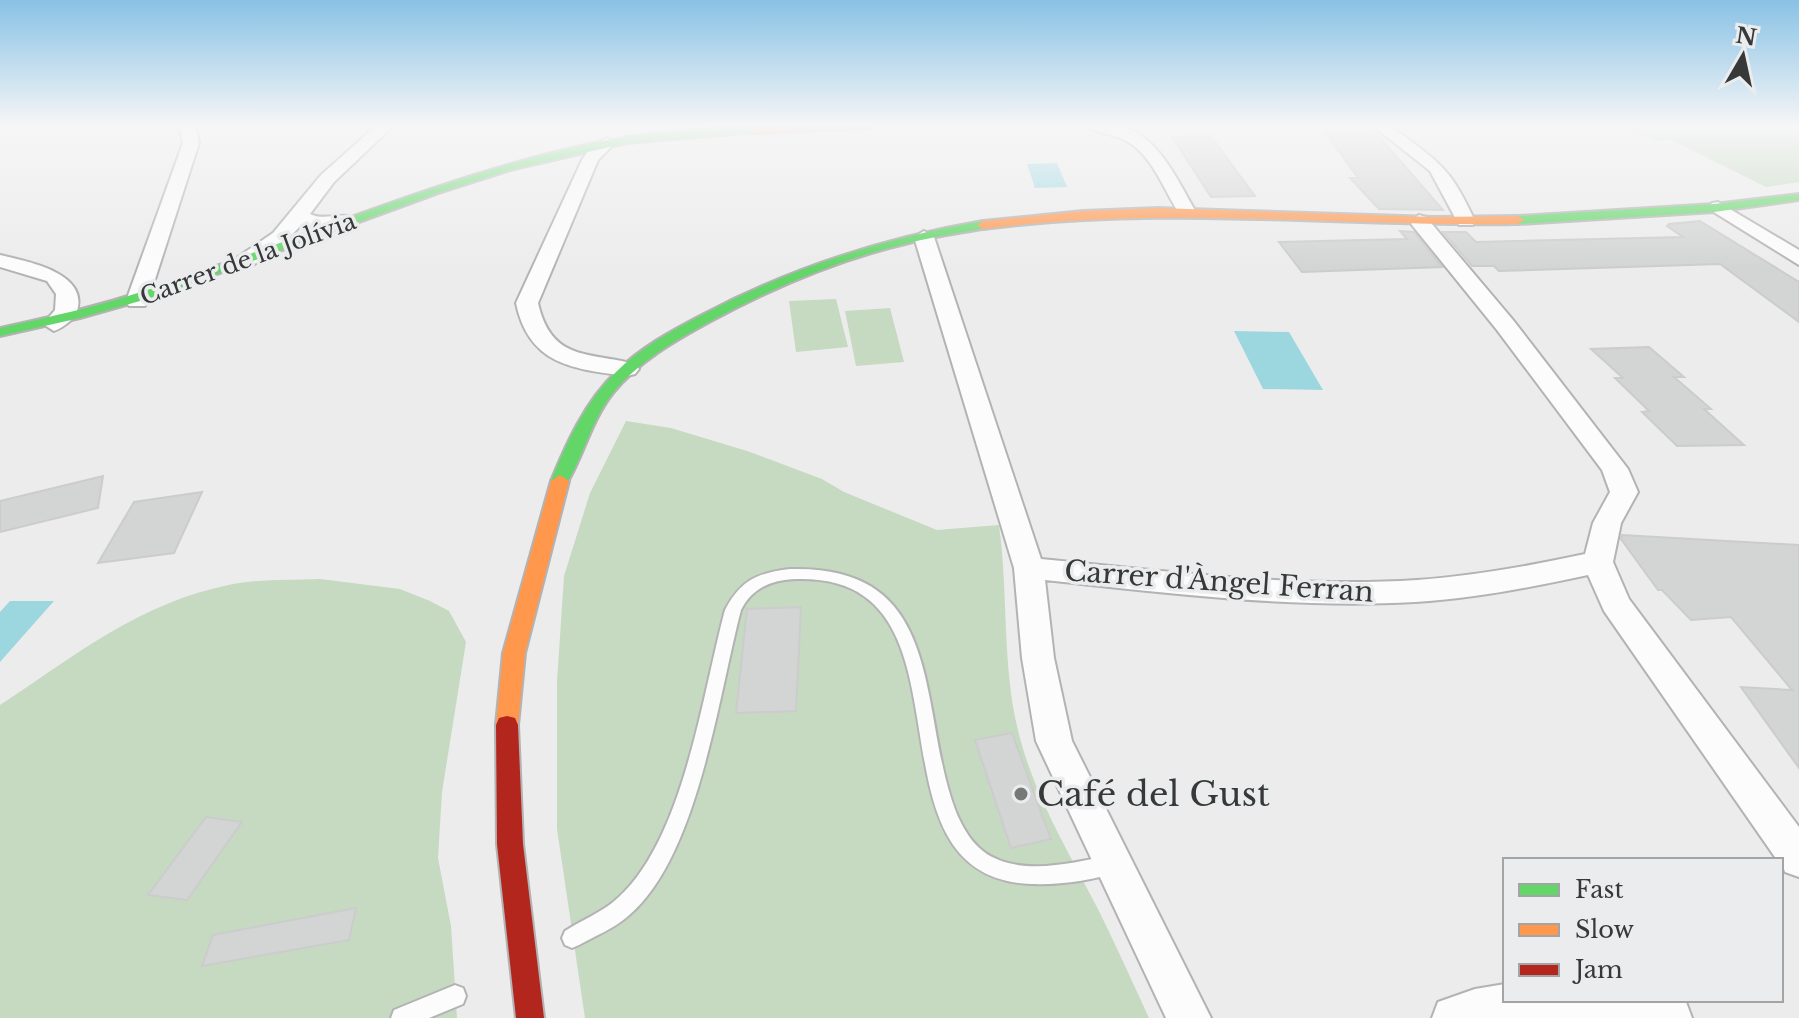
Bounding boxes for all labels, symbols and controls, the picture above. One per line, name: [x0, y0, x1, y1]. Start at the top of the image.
north arrow: [1703, 16, 1783, 96]
text: N: [1734, 22, 1759, 52]
street label: Carrer de la Jolívia: [136, 206, 360, 311]
street label: Carrer d'Àngel Ferran: [1063, 553, 1375, 610]
place label: Café del Gust: [1037, 773, 1270, 815]
marker: Café del Gust: [1012, 785, 1030, 803]
legend: [1503, 858, 1783, 1002]
text: Fast: [1575, 875, 1623, 904]
text: Slow: [1575, 915, 1634, 944]
text: Jam: [1572, 955, 1623, 984]

